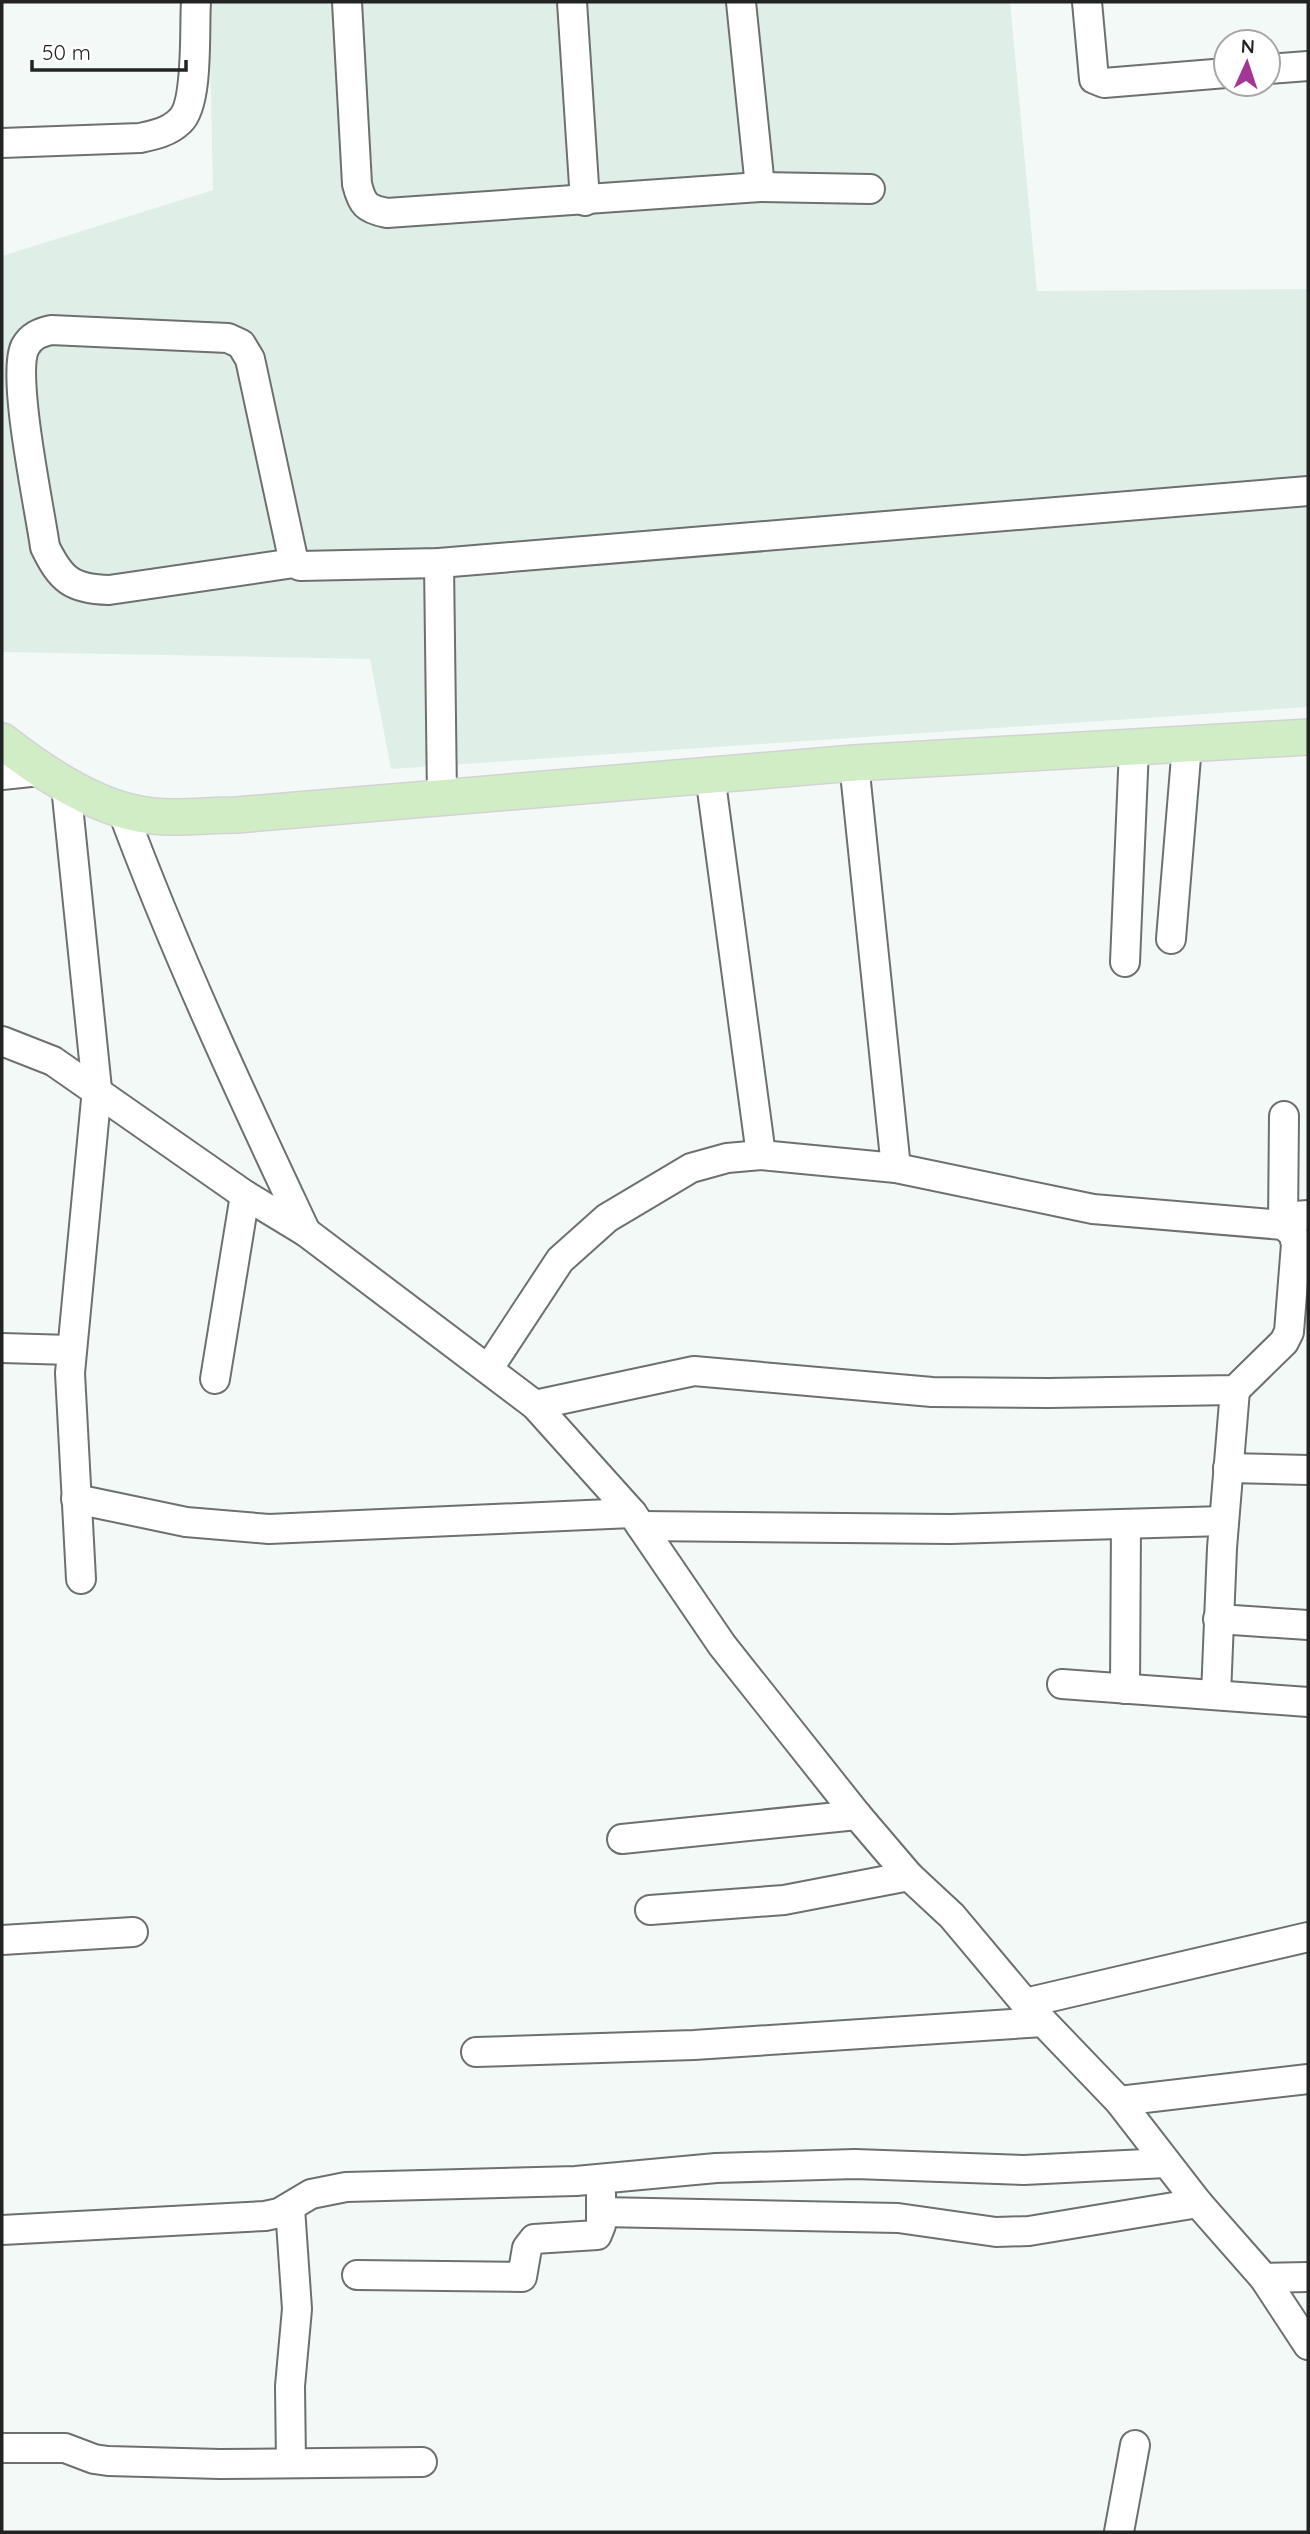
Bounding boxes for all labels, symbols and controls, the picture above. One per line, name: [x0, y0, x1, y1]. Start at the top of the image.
scale bar: [32, 28, 186, 72]
north arrow: [1212, 28, 1282, 98]
text: N: [1240, 34, 1255, 58]
text: 50 m: [42, 39, 91, 65]

